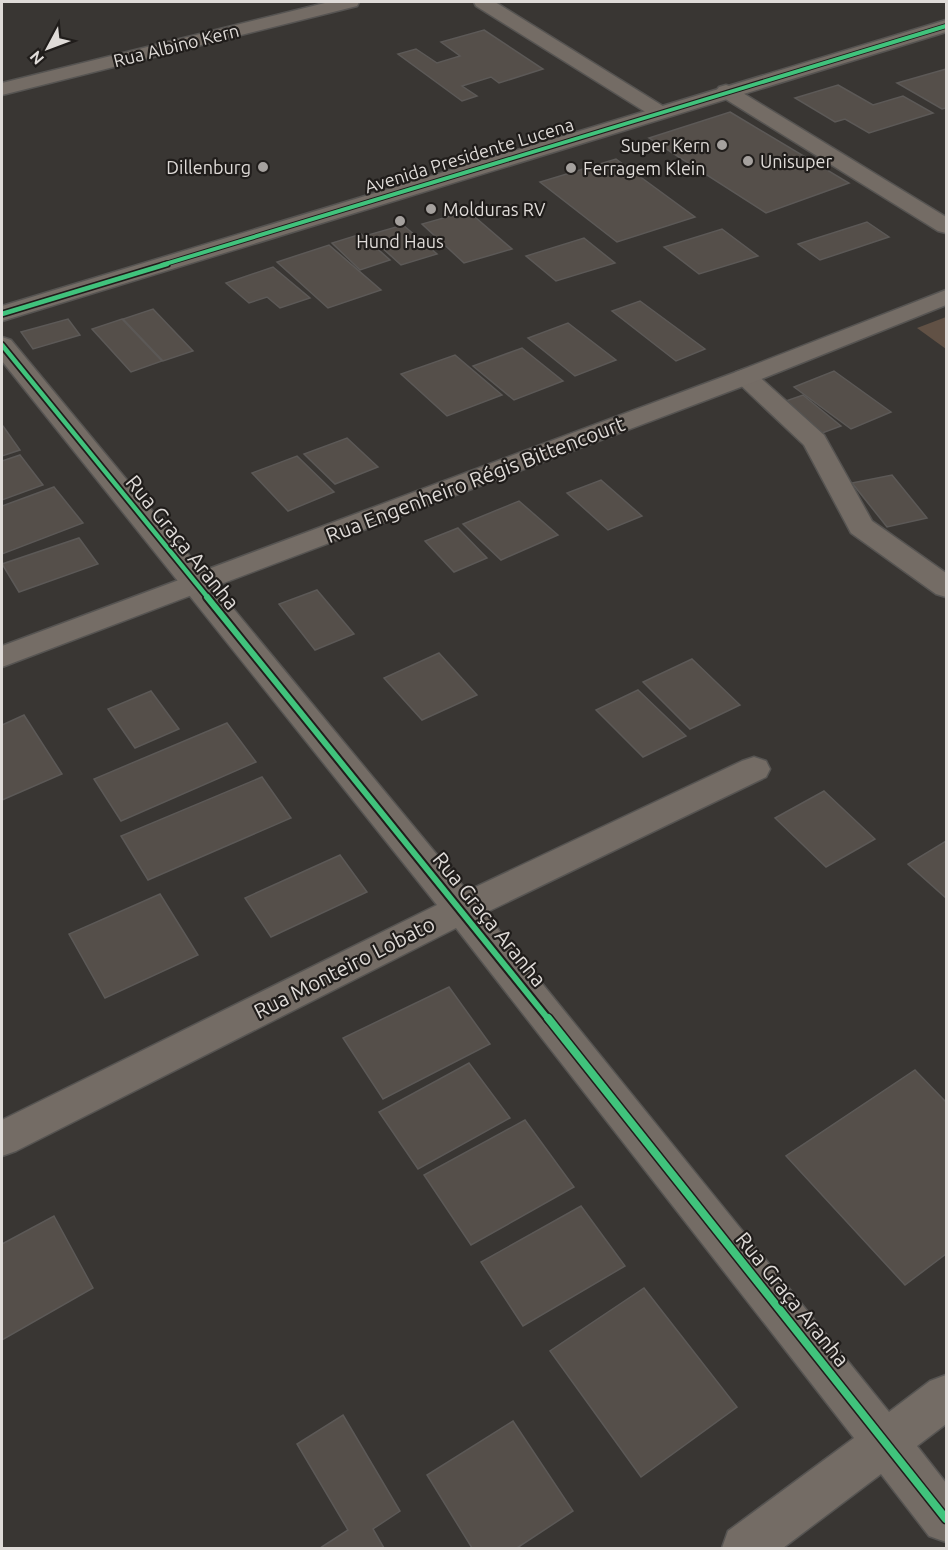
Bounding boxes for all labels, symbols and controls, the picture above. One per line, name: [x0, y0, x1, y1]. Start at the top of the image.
north arrow: [18, 18, 78, 78]
street label: Rua Albino Kern: [111, 20, 241, 70]
text: N: [26, 47, 47, 68]
street label: Avenida Presidente Lucena: [362, 114, 576, 196]
place label: Super Kern: [621, 135, 710, 155]
marker: Super Kern: [715, 138, 729, 152]
place label: Unisuper: [760, 151, 833, 171]
marker: Unisuper: [741, 154, 755, 168]
place label: Dillenburg: [166, 157, 251, 177]
place label: Ferragem Klein: [583, 158, 705, 178]
marker: Dillenburg: [256, 160, 270, 174]
marker: Ferragem Klein: [564, 161, 578, 175]
place label: Molduras RV: [443, 199, 546, 219]
marker: Molduras RV: [424, 202, 438, 216]
marker: Hund Haus: [393, 214, 407, 228]
place label: Hund Haus: [356, 231, 444, 251]
street label: Rua Engenheiro Régis Bittencourt: [322, 411, 628, 547]
street label: Rua Graça Aranha: [122, 470, 244, 614]
street label: Rua Graça Aranha: [429, 847, 551, 991]
street label: Rua Monteiro Lobato: [250, 911, 438, 1023]
street label: Rua Graça Aranha: [732, 1227, 854, 1371]

